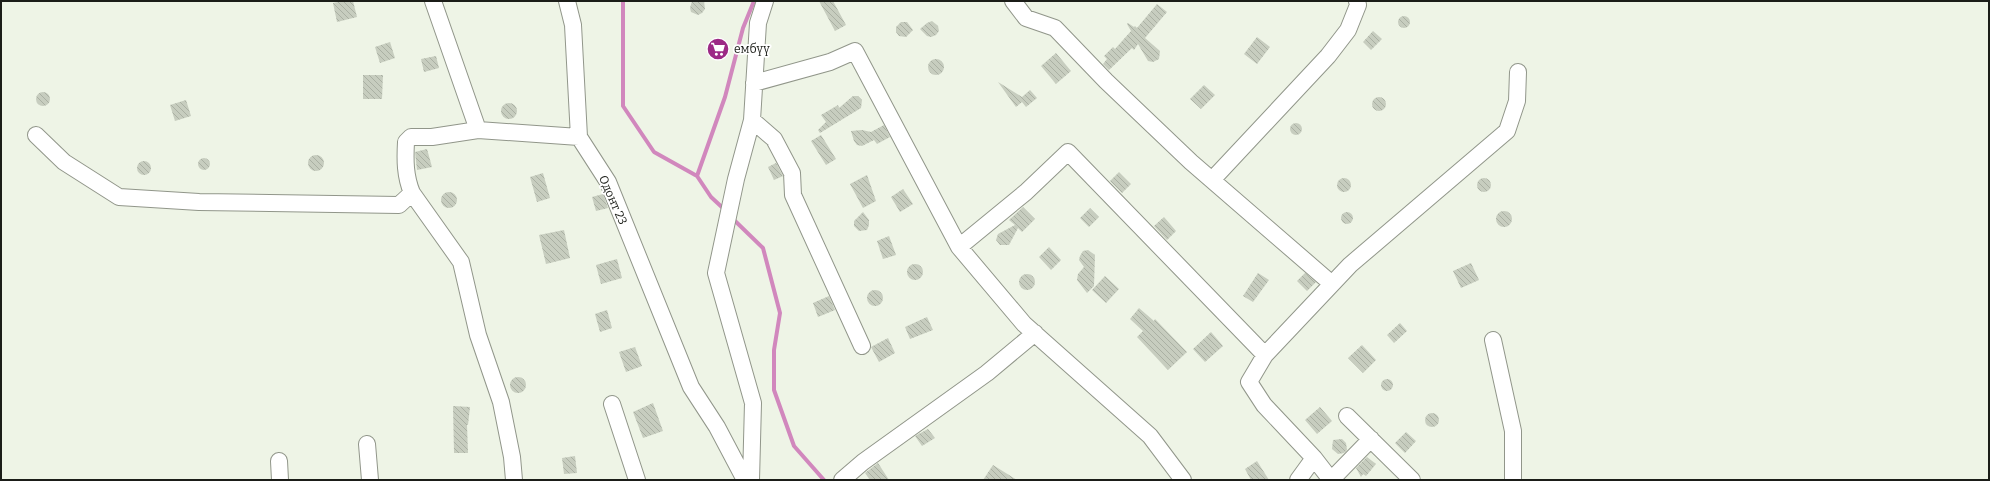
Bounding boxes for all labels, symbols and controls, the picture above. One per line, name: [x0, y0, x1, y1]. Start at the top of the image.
supermarket icon: ембүү: [705, 36, 731, 62]
place label: ембүү: [734, 42, 770, 56]
street label: Одонт 23: [596, 173, 630, 227]

